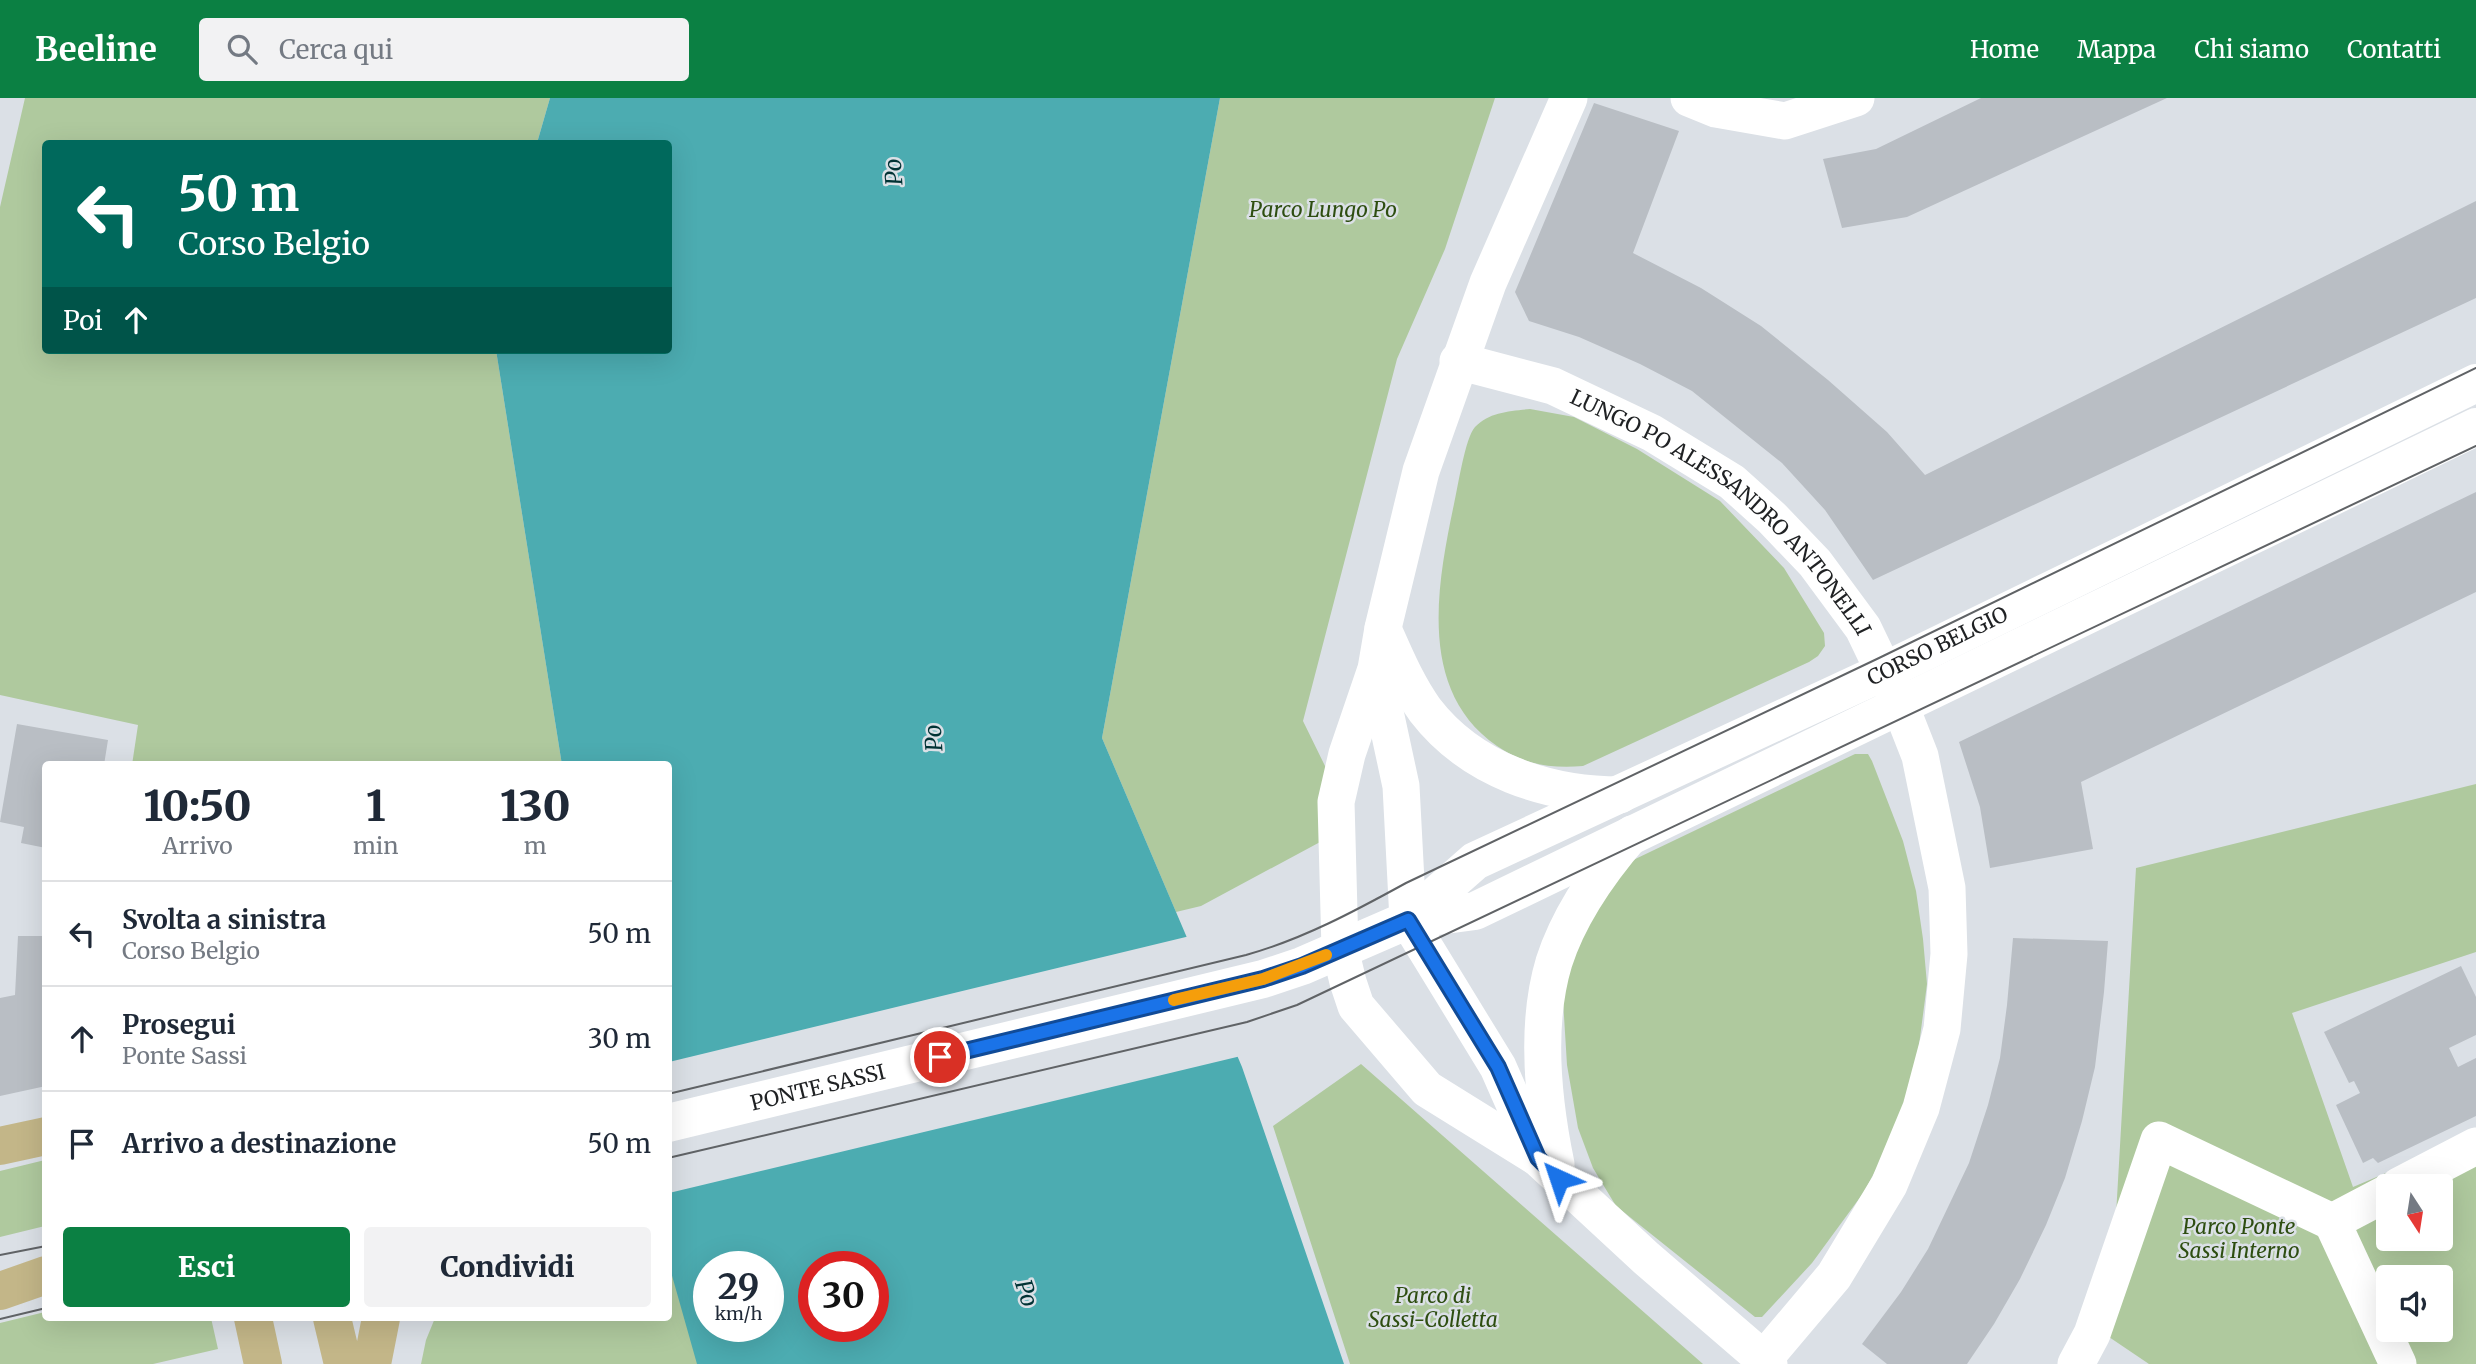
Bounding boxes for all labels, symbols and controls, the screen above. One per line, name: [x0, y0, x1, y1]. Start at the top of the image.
search box: [199, 18, 689, 81]
text: Beeline: [35, 29, 157, 70]
icon: search: [223, 30, 261, 68]
text: Cerca qui: [279, 33, 393, 66]
text: Home: [1970, 34, 2039, 65]
text: Mappa: [2077, 34, 2156, 65]
text: Chi siamo: [2194, 34, 2309, 65]
text: Contatti: [2347, 34, 2441, 65]
water label: Po: [878, 158, 908, 186]
text: 50 m: [178, 163, 299, 224]
icon: left: [63, 168, 154, 259]
park label: Parco Lungo Po: [1249, 196, 1397, 223]
text: Corso Belgio: [178, 224, 370, 264]
icon: ahead: [117, 301, 155, 339]
text: Poi: [63, 304, 103, 337]
street label: LUNGO PO ALESSANDRO ANTONELLI: [1566, 383, 1878, 640]
street label: CORSO BELGIO: [1862, 600, 2012, 691]
water label: Po: [918, 724, 948, 752]
text: 10:50: [143, 780, 252, 832]
text: 1: [366, 780, 386, 832]
text: 130: [500, 780, 571, 832]
text: Arrivo: [162, 831, 233, 860]
text: min: [353, 831, 399, 860]
text: m: [524, 831, 547, 860]
text: Svolta a sinistra: [122, 903, 326, 936]
icon: left: [63, 915, 101, 953]
text: 50 m: [587, 917, 651, 950]
text: Corso Belgio: [122, 936, 260, 965]
text: Prosegui: [122, 1008, 236, 1041]
icon: ahead: [63, 1020, 101, 1058]
text: 30 m: [588, 1022, 651, 1055]
pin: [910, 1027, 970, 1087]
icon: arrive: [921, 1038, 959, 1076]
text: Ponte Sassi: [122, 1041, 247, 1070]
street label: PONTE SASSI: [748, 1057, 888, 1116]
icon: arrive: [63, 1125, 101, 1163]
text: Arrivo a destinazione: [122, 1127, 396, 1160]
text: 50 m: [587, 1127, 651, 1160]
position arrow: [1522, 1142, 1596, 1216]
north arrow: [2376, 1174, 2454, 1251]
map controls: [2376, 1174, 2453, 1342]
park label: Parco Ponte Sassi Interno: [2178, 1213, 2300, 1264]
button: Esci: [63, 1227, 350, 1307]
button: Condividi: [364, 1227, 651, 1307]
speed limit sign: 30: [798, 1251, 889, 1342]
text: 29: [718, 1265, 759, 1309]
button: sound: [2376, 1265, 2453, 1342]
water label: Po: [1009, 1276, 1045, 1310]
park label: Parco di Sassi-Colletta: [1368, 1282, 1498, 1333]
text: km/h: [715, 1302, 762, 1325]

